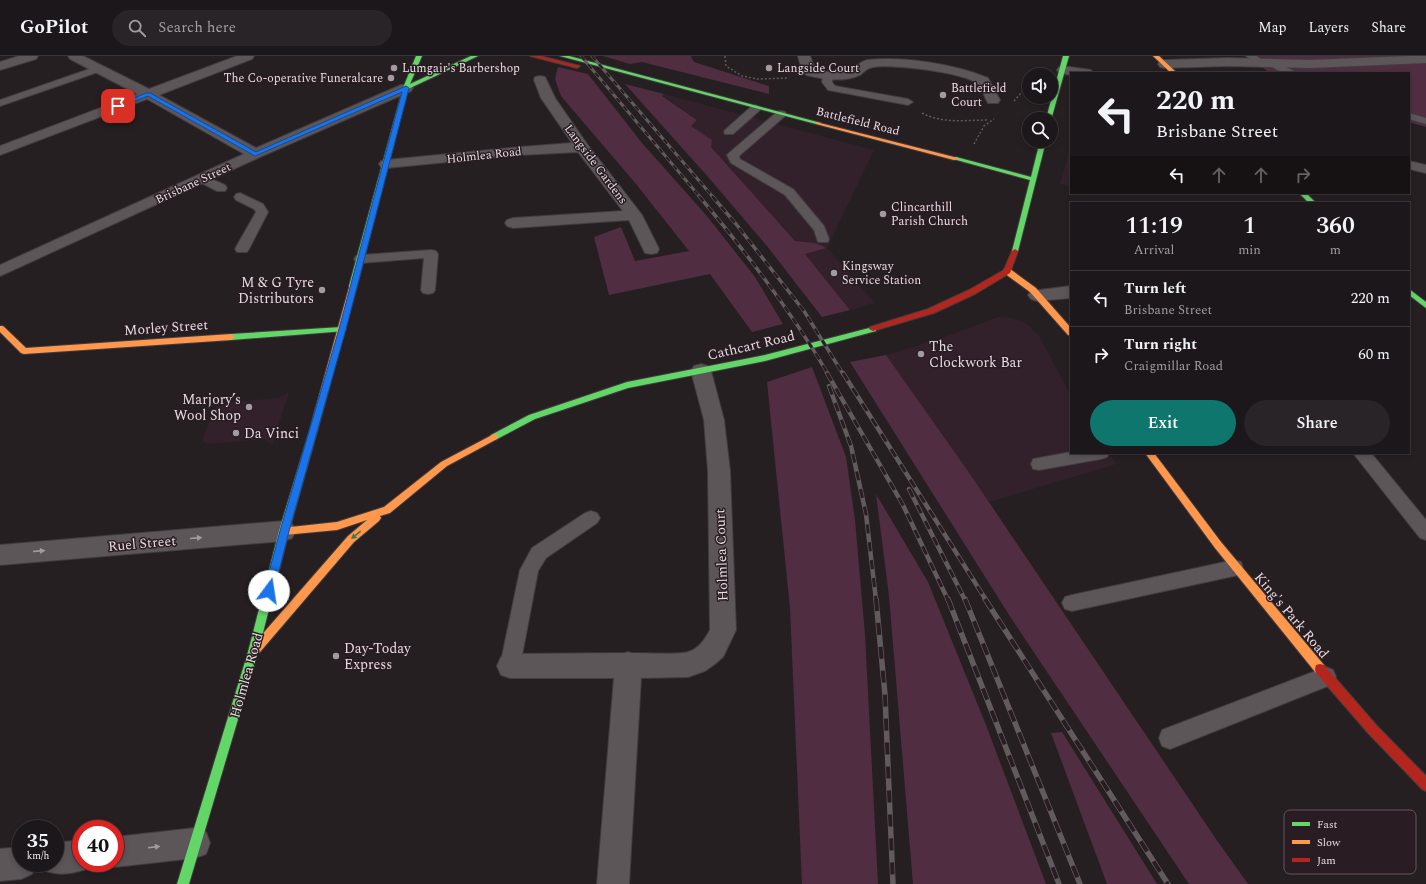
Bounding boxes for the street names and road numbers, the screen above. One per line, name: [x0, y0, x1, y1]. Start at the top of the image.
street label: Battlefield Road: [814, 102, 902, 141]
street label: Langside Gardens: [559, 120, 632, 208]
street label: Holmlea Road: [446, 142, 523, 169]
street label: Brisbane Street: [152, 158, 234, 209]
street label: Morley Street: [123, 314, 209, 341]
street label: Cathcart Road: [705, 325, 797, 366]
street label: Holmlea Court: [709, 508, 734, 602]
street label: Ruel Street: [107, 530, 177, 557]
street label: King's Park Road: [1249, 568, 1334, 663]
street label: Holmlea Road: [224, 630, 269, 720]

